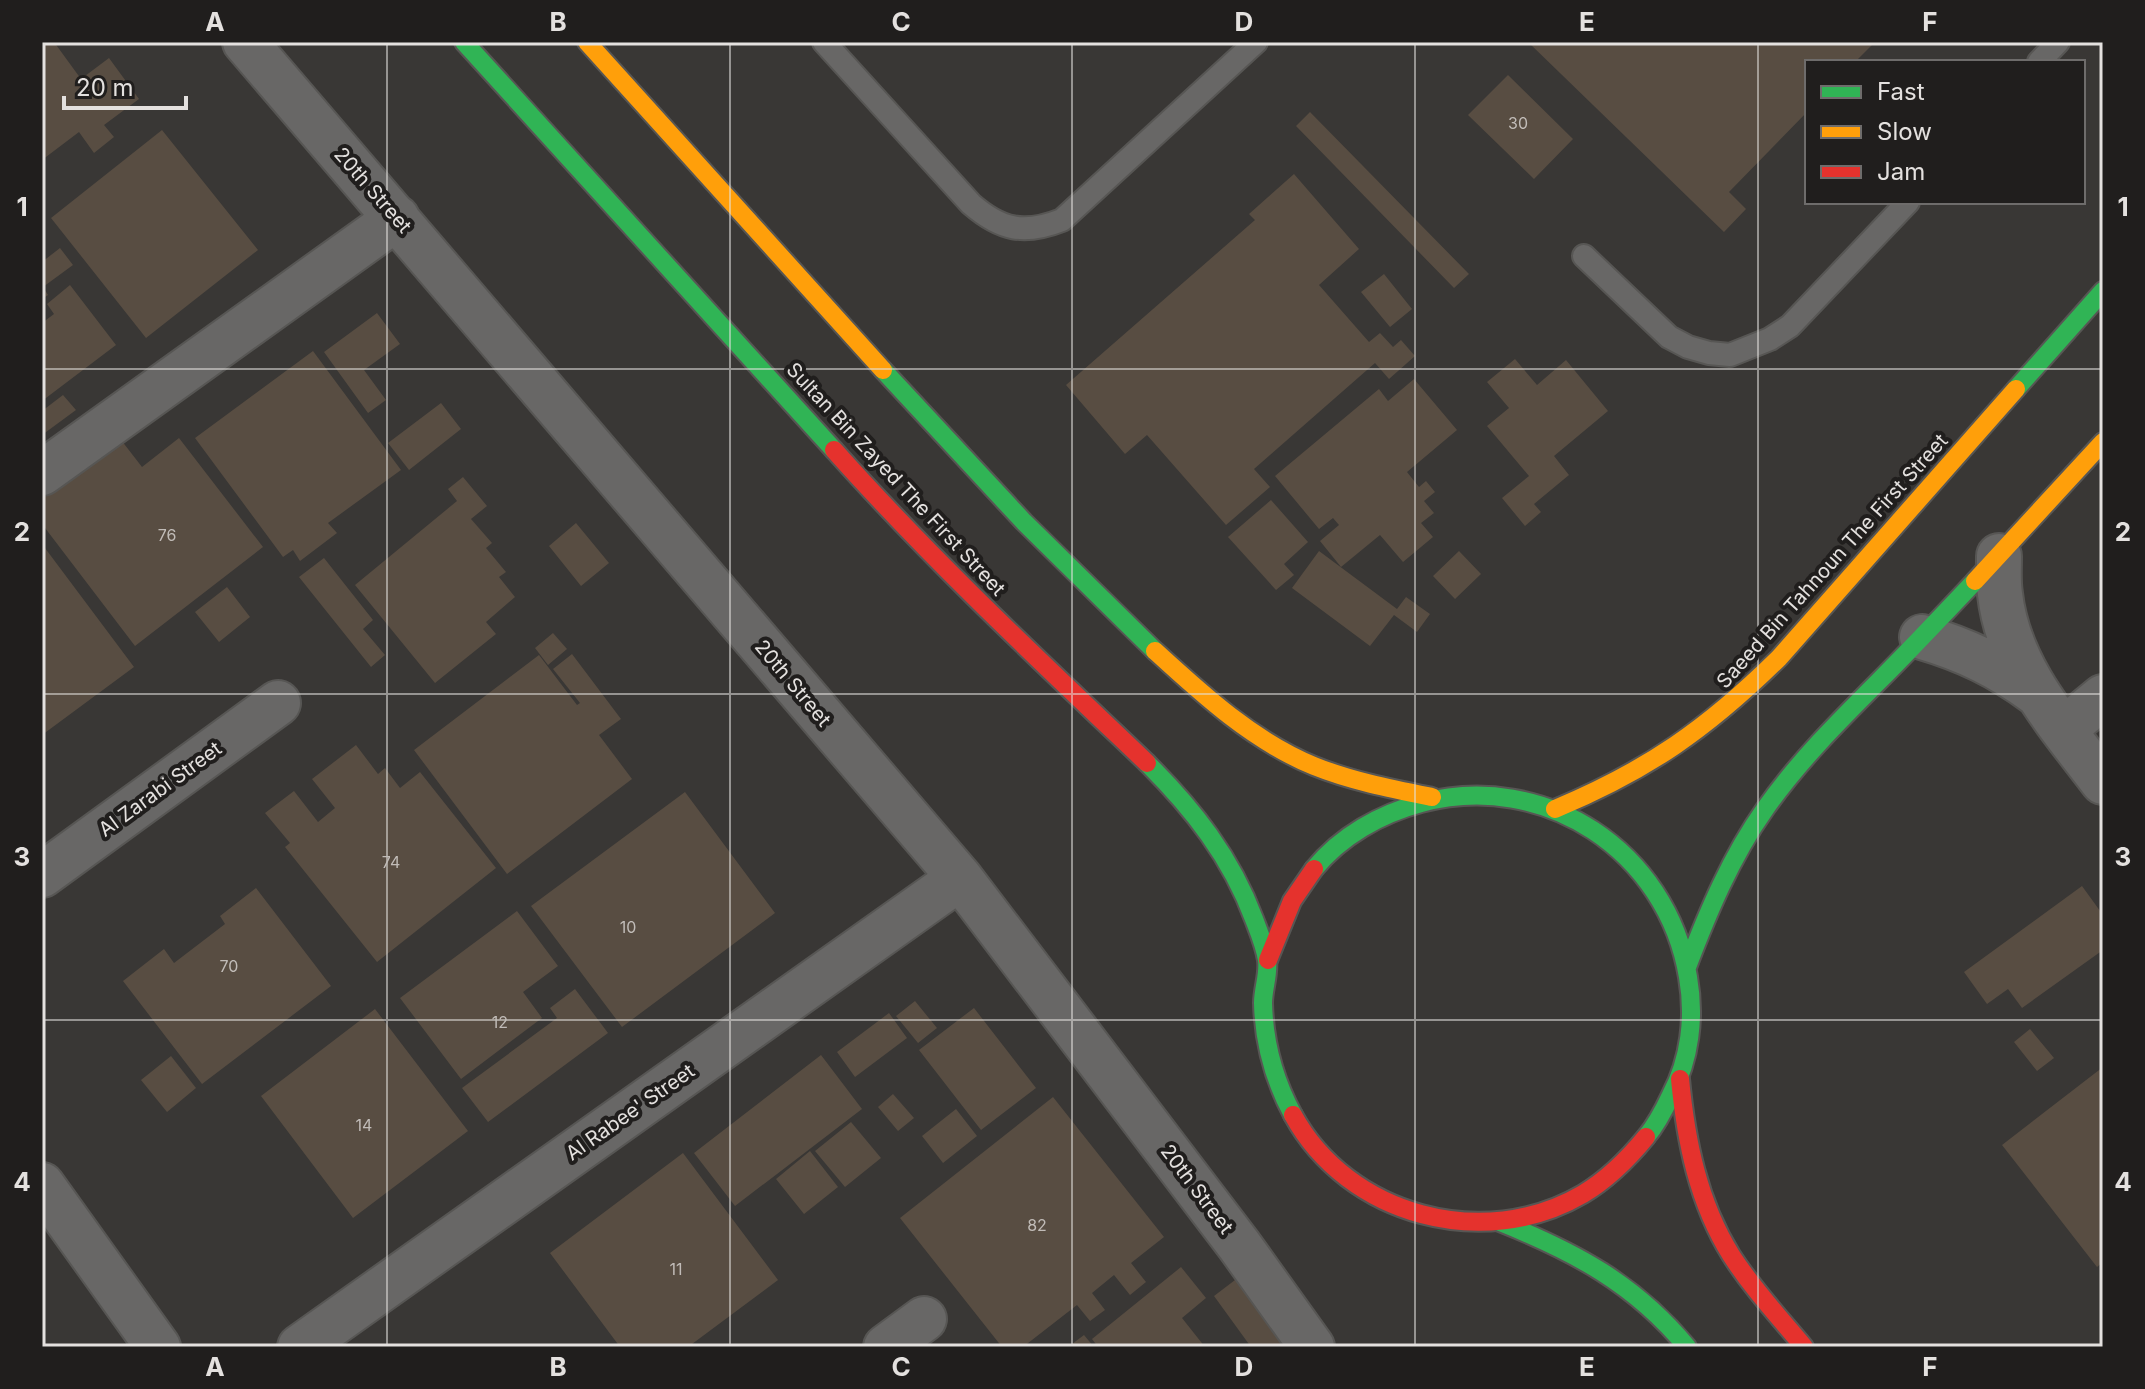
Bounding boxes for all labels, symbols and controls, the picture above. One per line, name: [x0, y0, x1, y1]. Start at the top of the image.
text: A: [205, 6, 225, 37]
text: B: [549, 6, 567, 37]
text: C: [891, 6, 911, 37]
text: D: [1235, 6, 1253, 37]
text: E: [1579, 6, 1595, 37]
text: F: [1922, 6, 1938, 37]
scale bar: [64, 60, 186, 110]
legend: [1805, 60, 2085, 204]
text: 20 m: [76, 73, 134, 102]
text: Fast: [1877, 77, 1925, 106]
house number: 30: [1508, 113, 1528, 133]
text: Slow: [1877, 117, 1932, 146]
street label: 20th Street: [329, 142, 417, 238]
text: Jam: [1877, 157, 1925, 186]
text: 1: [16, 191, 28, 222]
text: 1: [2117, 191, 2129, 222]
street label: Sultan Bin Zayed The First Street: [782, 358, 1011, 601]
street label: Saeed Bin Tahnoun The First Street: [1711, 429, 1953, 693]
text: 2: [14, 516, 30, 547]
text: 2: [2115, 516, 2131, 547]
house number: 76: [158, 525, 176, 545]
street label: 20th Street: [750, 635, 836, 731]
street label: Al Zarabi Street: [94, 736, 226, 842]
text: 3: [14, 841, 30, 872]
text: 3: [2115, 841, 2131, 872]
house number: 74: [382, 852, 400, 872]
house number: 10: [620, 917, 636, 937]
house number: 70: [220, 956, 238, 976]
house number: 12: [492, 1012, 508, 1032]
street label: Al Rabee' Street: [561, 1058, 699, 1165]
house number: 14: [356, 1115, 372, 1135]
street label: 20th Street: [1156, 1140, 1239, 1239]
text: 4: [13, 1166, 31, 1197]
text: 4: [2114, 1166, 2132, 1197]
house number: 82: [1027, 1215, 1047, 1235]
house number: 11: [669, 1259, 683, 1279]
text: A: [205, 1351, 225, 1382]
text: B: [549, 1351, 567, 1382]
text: C: [891, 1351, 911, 1382]
text: D: [1235, 1351, 1253, 1382]
text: E: [1579, 1351, 1595, 1382]
text: F: [1922, 1351, 1938, 1382]

